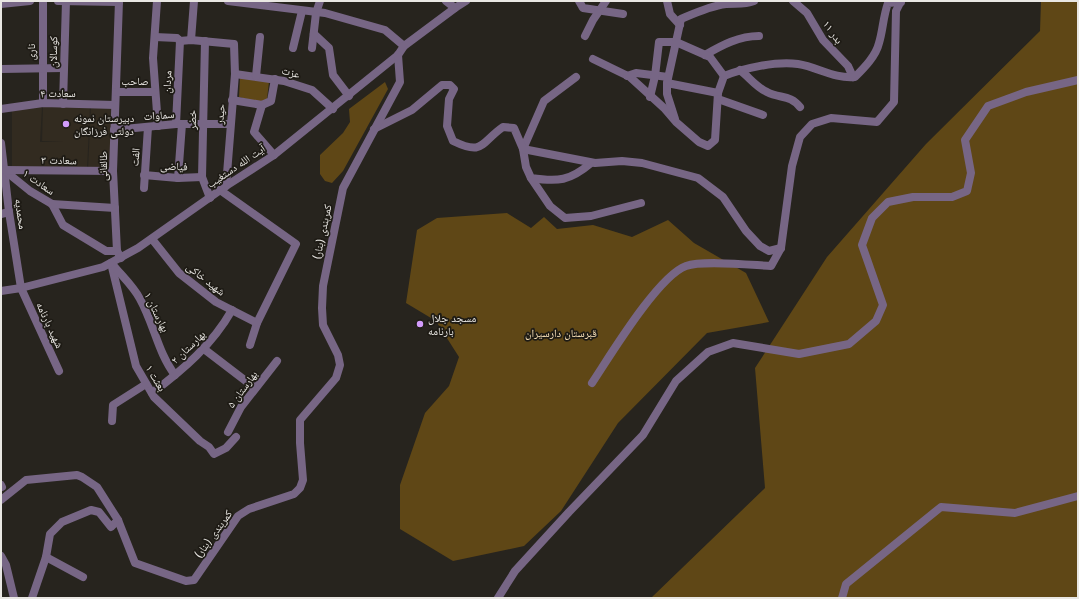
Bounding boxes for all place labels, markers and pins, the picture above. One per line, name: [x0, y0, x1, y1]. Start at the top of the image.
place label: دبیرستان نمونه دولتی فرزانگان: [74, 111, 135, 138]
marker: دبیرستان نمونه دولتی فرزانگان: [61, 119, 71, 129]
place label: مسجد جلال بارنامه: [428, 311, 476, 338]
marker: مسجد جلال بارنامه: [415, 319, 425, 329]

